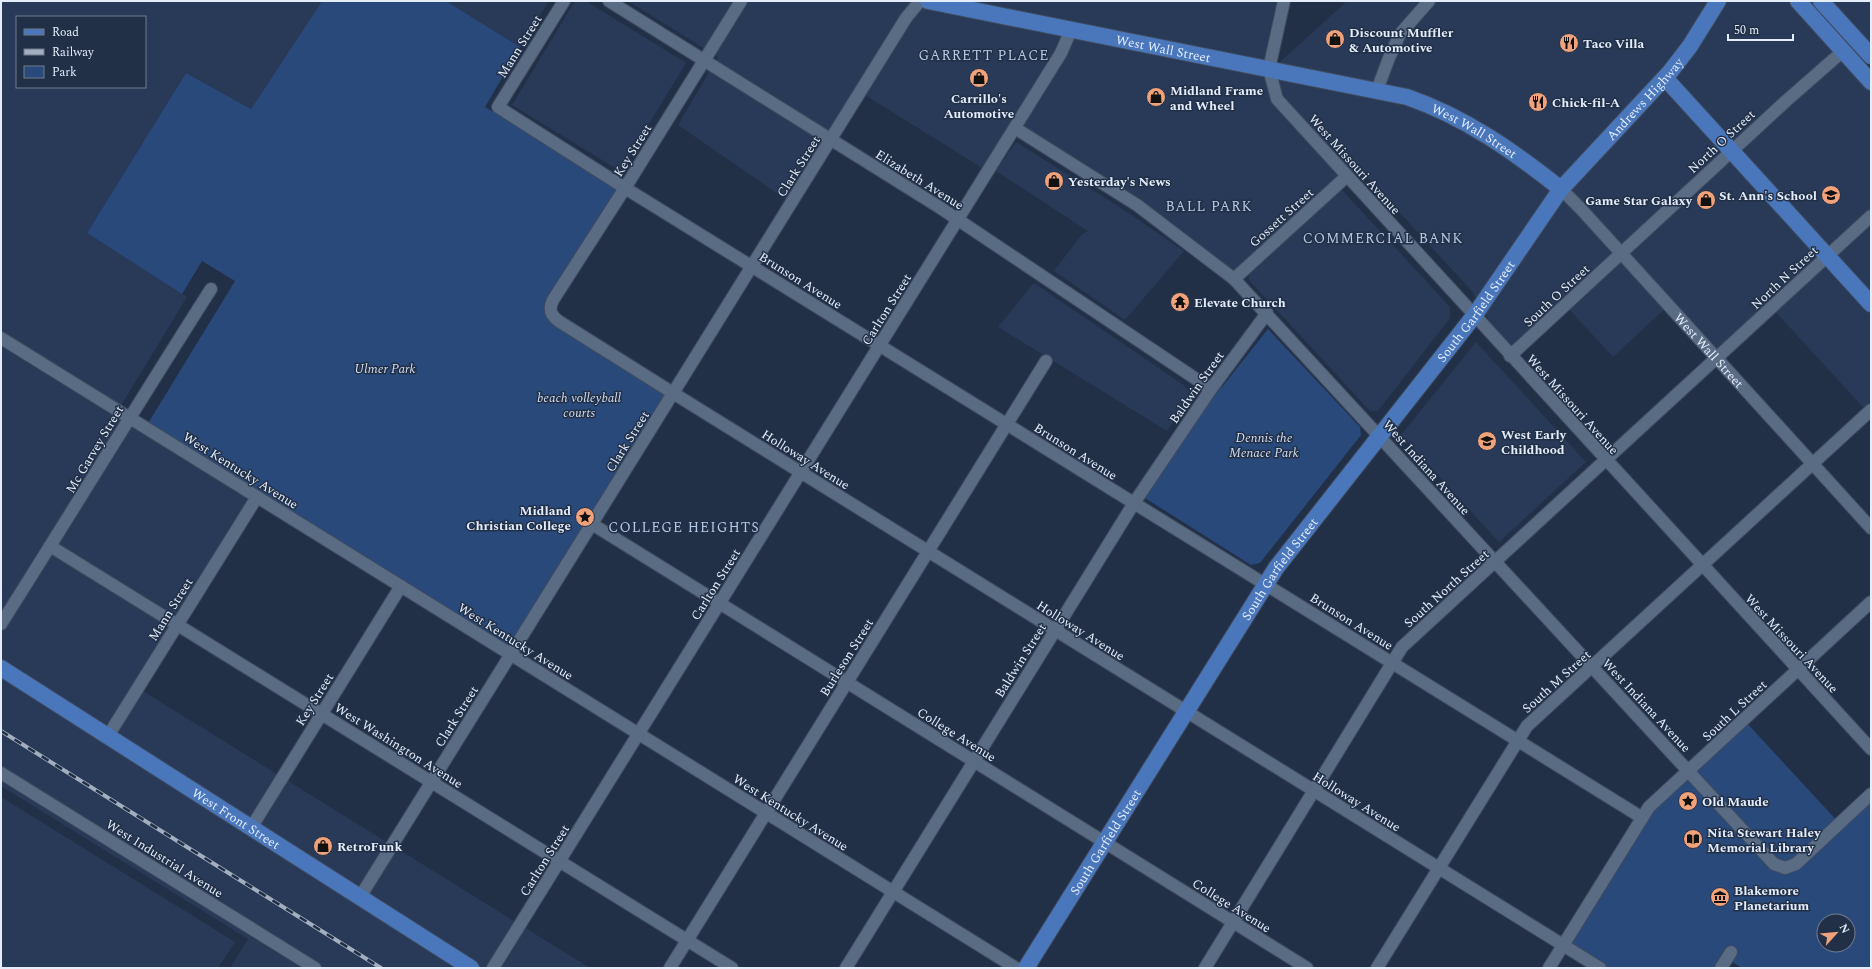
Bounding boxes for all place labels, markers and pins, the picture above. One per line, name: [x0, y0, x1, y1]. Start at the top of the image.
place label: Discount Muffler & Automotive: [1349, 23, 1454, 58]
shop icon: Discount Muffler & Automotive: [1324, 28, 1346, 50]
restaurant icon: Taco Villa: [1558, 32, 1580, 54]
place label: Taco Villa: [1583, 34, 1645, 54]
shop icon: Carrillo's Automotive: [968, 67, 990, 89]
place label: Midland Frame and Wheel: [1170, 81, 1263, 116]
shop icon: Midland Frame and Wheel: [1145, 86, 1167, 108]
place label: Carrillo's Automotive: [944, 89, 1014, 124]
restaurant icon: Chick-fil-A: [1527, 91, 1549, 113]
place label: Chick-fil-A: [1552, 93, 1620, 113]
shop icon: Yesterday's News: [1043, 170, 1065, 192]
place label: Yesterday's News: [1068, 172, 1171, 192]
school or university icon: St. Ann's School: [1820, 184, 1842, 206]
place label: St. Ann's School: [1719, 186, 1817, 206]
shop icon: Game Star Galaxy: [1695, 189, 1717, 211]
place label: Game Star Galaxy: [1585, 191, 1693, 211]
temple icon: Elevate Church: [1169, 291, 1191, 313]
place label: Elevate Church: [1194, 293, 1286, 313]
place label: West Early Childhood: [1501, 425, 1567, 460]
school or university icon: West Early Childhood: [1476, 430, 1498, 452]
place label: Midland Christian College: [466, 501, 571, 536]
place icon: Midland Christian College: [574, 506, 596, 528]
place icon: Old Maude: [1677, 790, 1699, 812]
place label: Old Maude: [1702, 792, 1769, 812]
place label: Nita Stewart Haley Memorial Library: [1707, 823, 1821, 858]
library icon: Nita Stewart Haley Memorial Library: [1682, 828, 1704, 850]
shop icon: RetroFunk: [312, 835, 334, 857]
place label: RetroFunk: [337, 837, 402, 857]
place label: Blakemore Planetarium: [1734, 881, 1810, 916]
museum icon: Blakemore Planetarium: [1709, 886, 1731, 908]

